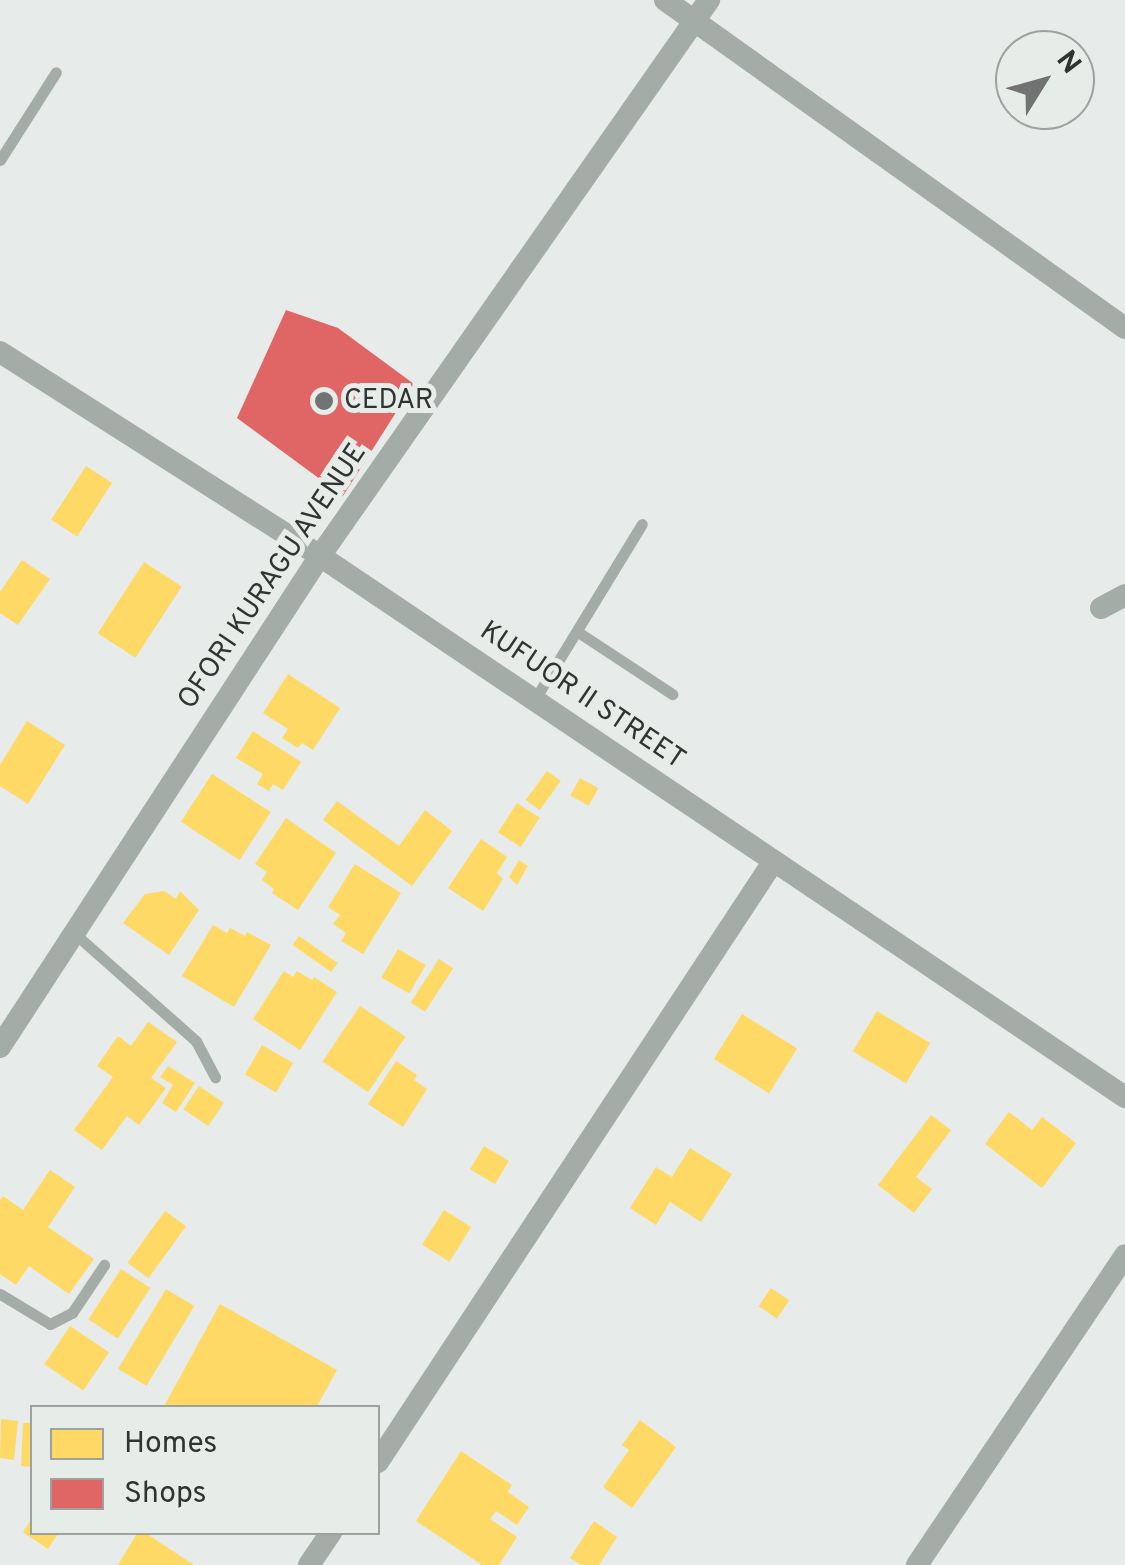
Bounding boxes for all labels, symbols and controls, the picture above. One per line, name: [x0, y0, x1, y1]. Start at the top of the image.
north arrow: [995, 30, 1095, 130]
text: N: [1047, 44, 1088, 82]
place label: CEDAR: [344, 384, 433, 418]
marker: CEDAR: [313, 390, 335, 412]
street label: OFORI KURAGU AVENUE: [171, 437, 375, 717]
street label: KUFUOR II STREET: [473, 615, 691, 777]
legend: [30, 1405, 380, 1535]
text: Homes: [124, 1426, 217, 1463]
text: Shops: [124, 1476, 207, 1513]

